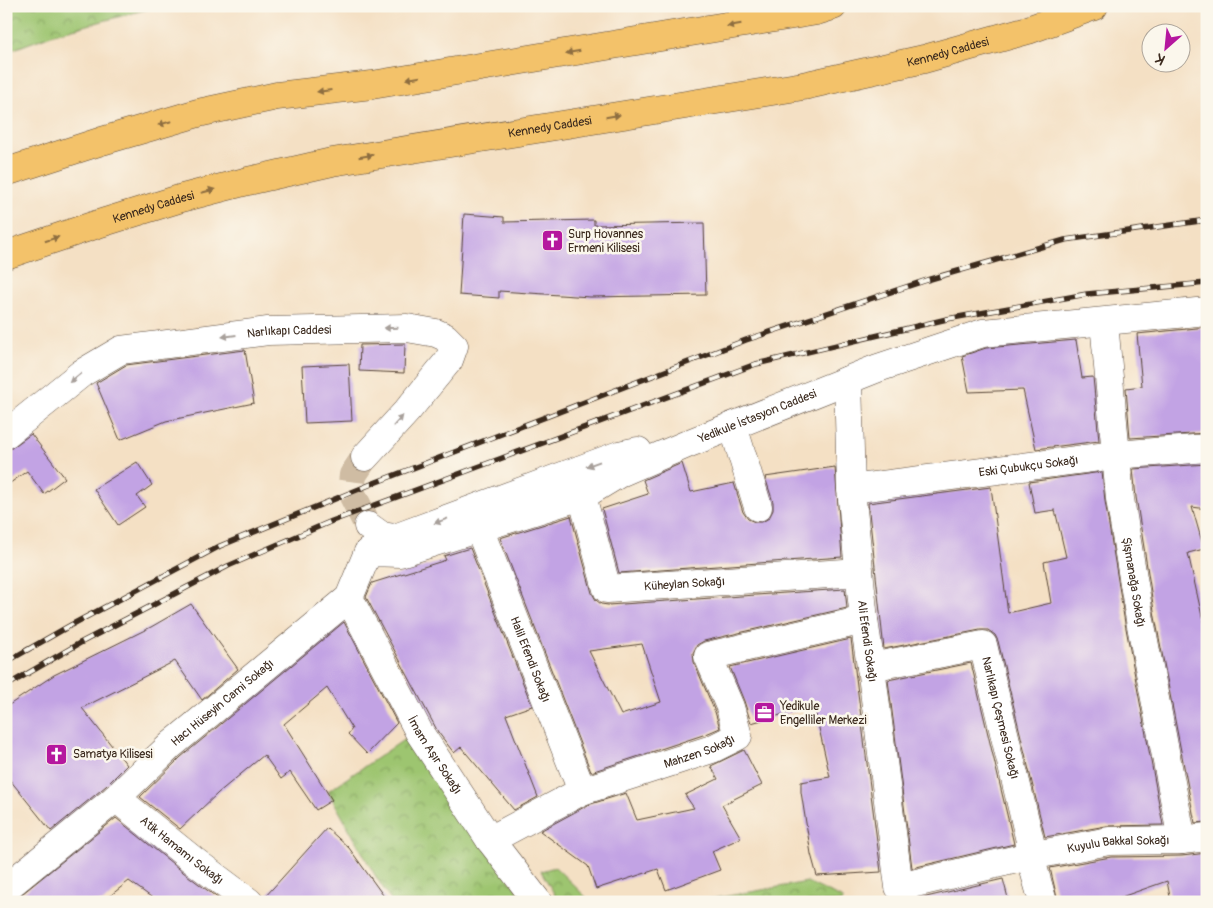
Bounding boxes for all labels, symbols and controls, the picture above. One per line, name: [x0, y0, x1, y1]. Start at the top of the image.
one-way arrow: [725, 21, 741, 29]
north arrow: [1140, 22, 1190, 72]
street label: Kennedy Caddesi: [905, 34, 990, 70]
one-way arrow: [565, 48, 581, 56]
text: K: [1152, 49, 1168, 69]
one-way arrow: [405, 75, 421, 83]
one-way arrow: [315, 87, 331, 95]
one-way arrow: [605, 112, 621, 120]
street label: Kennedy Caddesi: [507, 113, 593, 141]
one-way arrow: [157, 119, 172, 127]
one-way arrow: [359, 152, 375, 160]
one-way arrow: [200, 187, 215, 195]
street label: Kennedy Caddesi: [111, 188, 196, 227]
place label: Surp Hovannes Ermeni Kilisesi: [568, 227, 644, 256]
church icon: Surp Hovannes Ermeni Kilisesi: [540, 229, 564, 253]
one-way arrow: [45, 235, 60, 242]
street label: Narlıkapı Caddesi: [246, 322, 331, 341]
one-way arrow: [383, 325, 399, 333]
one-way arrow: [221, 332, 237, 340]
one-way arrow: [69, 372, 82, 383]
street label: Yedikule İstasyon Caddesi: [695, 386, 819, 447]
one-way arrow: [392, 415, 404, 427]
street label: Eski Çubukçu Sokağı: [978, 452, 1079, 480]
one-way arrow: [585, 460, 600, 468]
one-way arrow: [433, 517, 448, 525]
street label: Şişmanağa Sokağı: [1119, 536, 1149, 628]
street label: Küheylan Sokağı: [643, 574, 726, 594]
street label: Ali Efendi Sokağı: [855, 599, 880, 683]
street label: Halil Efendi Sokağı: [507, 614, 554, 704]
street label: Narlıkapı Çeşmesi Sokağı: [979, 655, 1022, 780]
street label: Hacı Hüseyin Cami Sokağı: [168, 656, 277, 749]
place label: Yedikule Engelliler Merkezi: [779, 699, 867, 728]
office icon: Yedikule Engelliler Merkezi: [752, 701, 776, 725]
street label: İmam Aşır Sokağı: [404, 713, 465, 797]
street label: Mahzen Sokağı: [662, 731, 737, 772]
church icon: Samatya Kilisesi: [45, 742, 69, 766]
place label: Samatya Kilisesi: [73, 747, 153, 762]
street label: Atik Hamamı Sokağı: [137, 813, 226, 888]
street label: Kuyulu Bakkal Sokağı: [1066, 833, 1170, 856]

